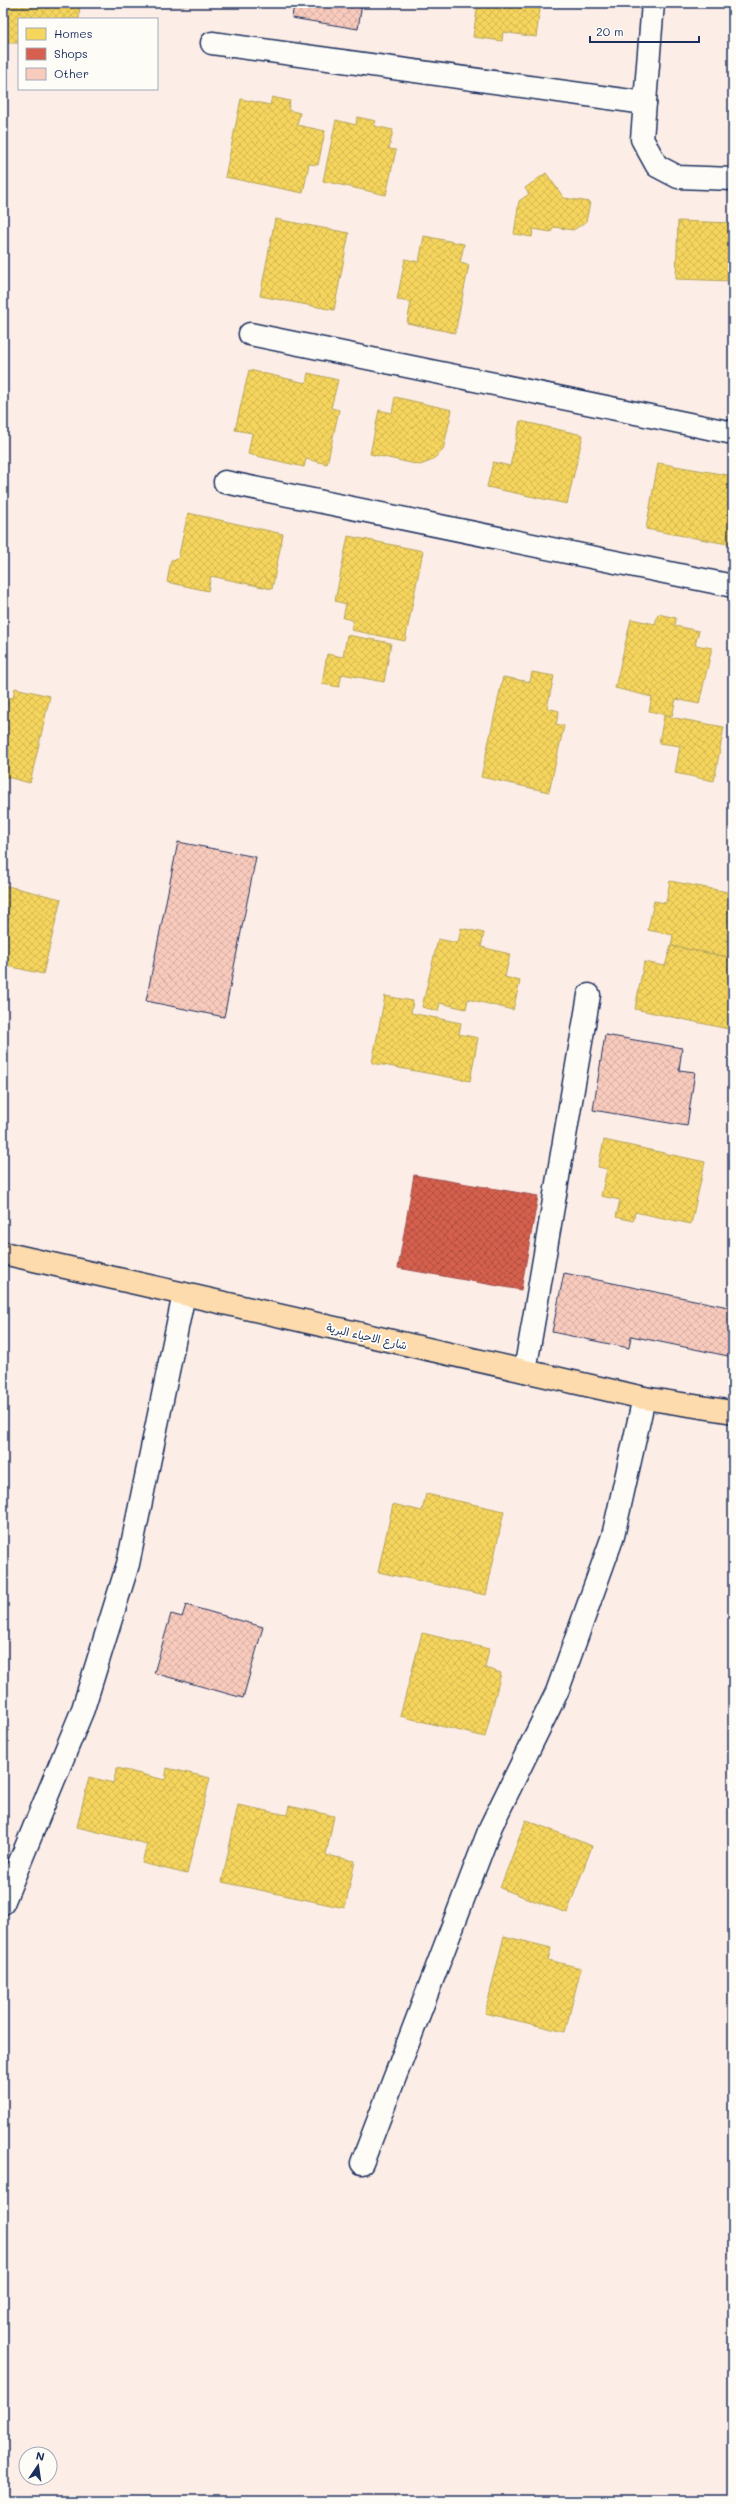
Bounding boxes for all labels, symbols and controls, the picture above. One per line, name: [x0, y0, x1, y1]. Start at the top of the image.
legend: [18, 18, 158, 90]
scale bar: [590, 18, 699, 44]
text: 20 m: [596, 23, 624, 39]
text: Homes: [54, 25, 93, 41]
text: Shops: [54, 45, 88, 61]
text: Other: [54, 65, 89, 81]
street label: شارع الاحياء البرية: [325, 1319, 409, 1355]
north arrow: [18, 2446, 58, 2486]
text: N: [35, 2448, 46, 2464]

